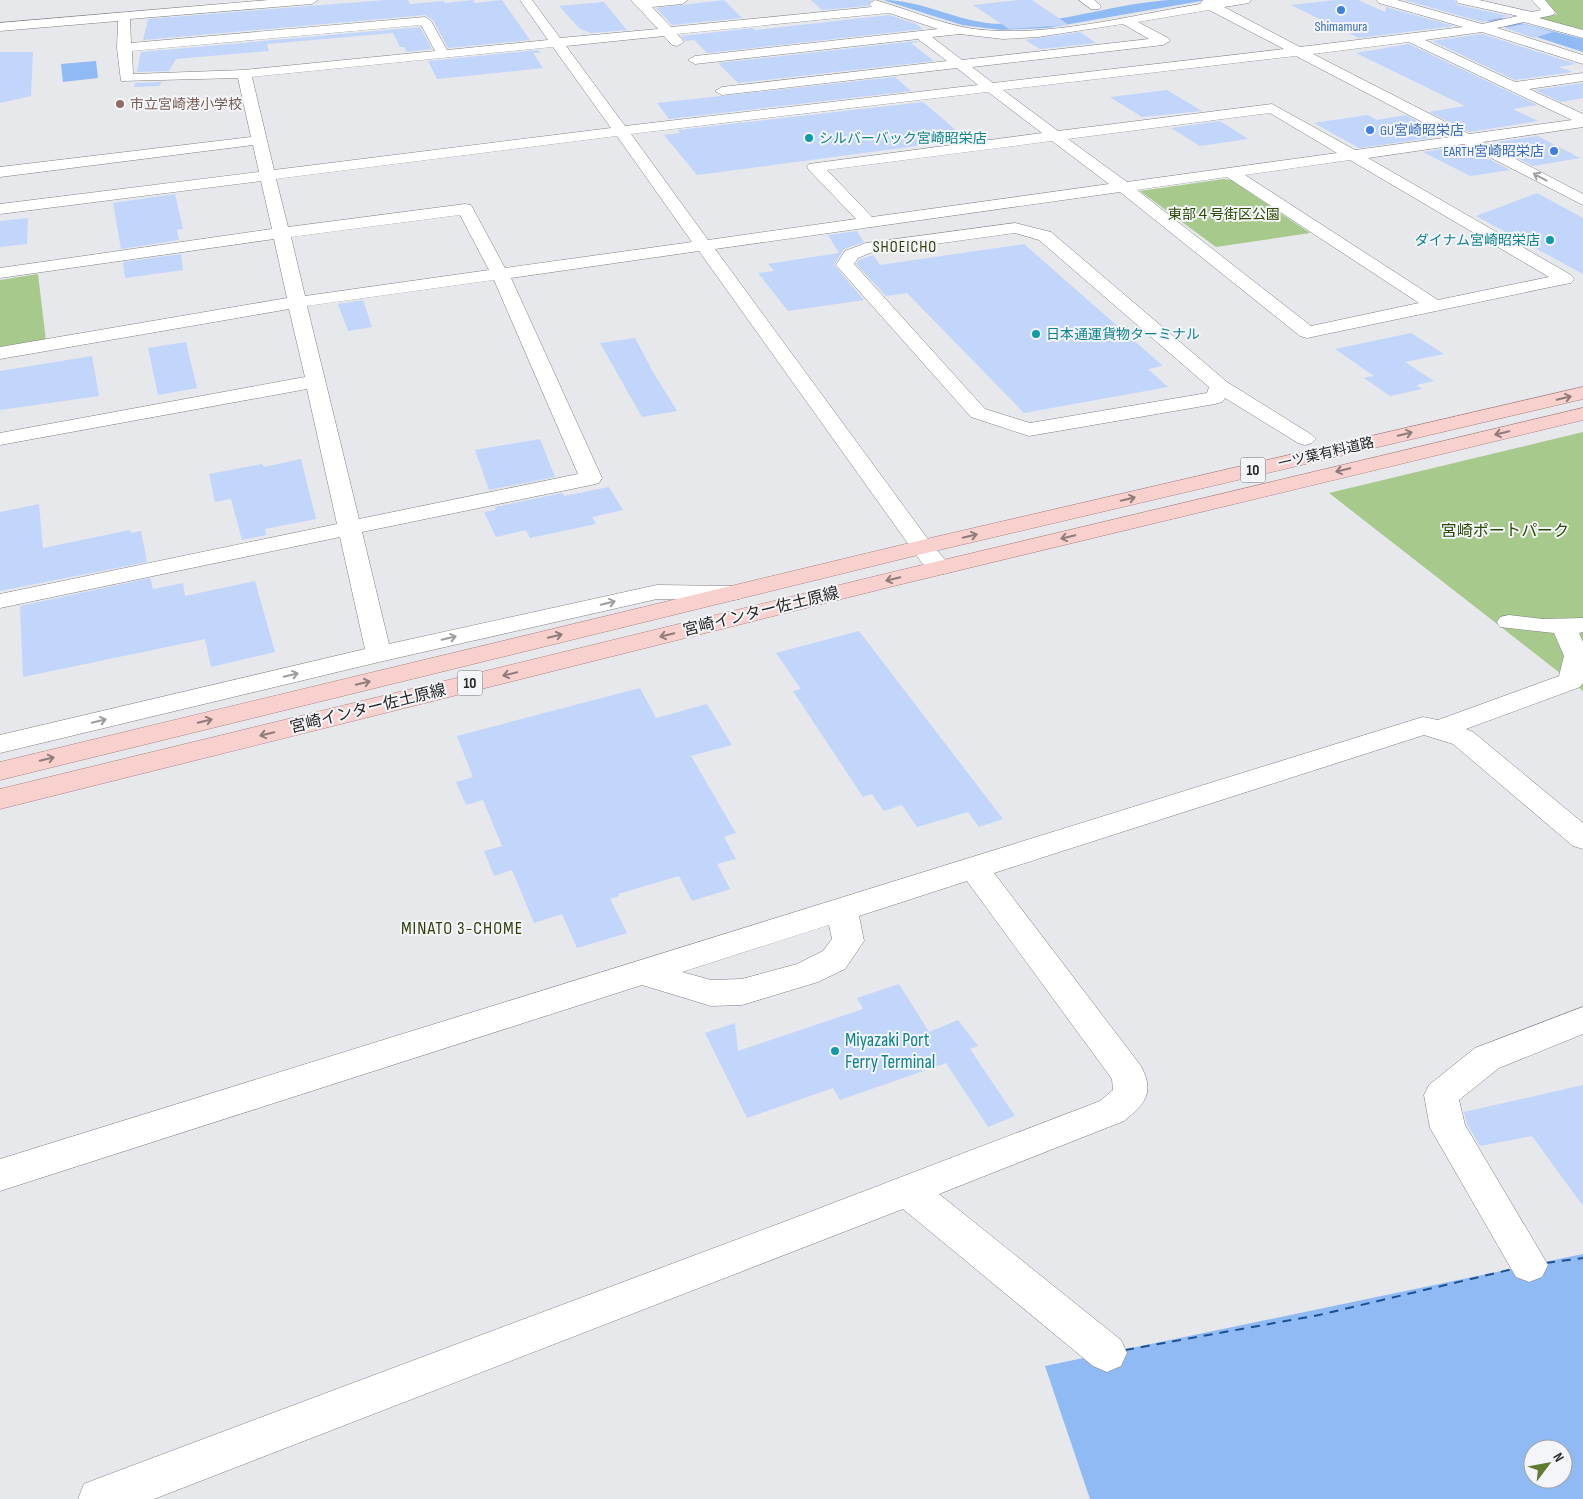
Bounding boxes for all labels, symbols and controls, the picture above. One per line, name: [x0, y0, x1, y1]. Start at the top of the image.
marker: Shimamura: [1335, 4, 1347, 16]
place label: Shimamura: [1315, 18, 1368, 35]
place label: 市立宮崎港小学校: [130, 96, 242, 113]
marker: 市立宮崎港小学校: [114, 98, 126, 110]
place label: GU宮崎昭栄店: [1380, 122, 1464, 139]
marker: GU宮崎昭栄店: [1364, 124, 1376, 136]
place label: シルバーバック宮崎昭栄店: [819, 130, 987, 147]
marker: シルバーバック宮崎昭栄店: [803, 132, 815, 144]
place label: EARTH宮崎昭栄店: [1443, 143, 1544, 160]
marker: EARTH宮崎昭栄店: [1548, 145, 1560, 157]
one-way arrow: [1533, 172, 1548, 181]
park label: 東部４号街区公園: [1168, 206, 1280, 223]
place label: ダイナム宮崎昭栄店: [1415, 232, 1540, 249]
marker: ダイナム宮崎昭栄店: [1544, 234, 1556, 246]
district label: SHOEICHO: [873, 238, 937, 257]
place label: 日本通運貨物ターミナル: [1046, 326, 1200, 343]
marker: 日本通運貨物ターミナル: [1030, 328, 1042, 340]
one-way arrow: [1555, 393, 1571, 402]
one-way arrow: [1397, 429, 1413, 438]
one-way arrow: [1494, 429, 1510, 438]
street label: 一ツ葉有料道路: [1276, 434, 1376, 472]
road number: 10: [1240, 458, 1266, 482]
one-way arrow: [1336, 466, 1352, 475]
one-way arrow: [1119, 494, 1135, 503]
park label: 宮崎ポートパーク: [1441, 522, 1569, 541]
one-way arrow: [961, 531, 977, 540]
one-way arrow: [1060, 533, 1076, 542]
one-way arrow: [886, 575, 902, 584]
street label: 宮崎インター佐土原線: [681, 583, 841, 641]
one-way arrow: [599, 598, 615, 607]
one-way arrow: [547, 631, 563, 640]
one-way arrow: [660, 631, 676, 640]
one-way arrow: [440, 633, 456, 643]
one-way arrow: [282, 670, 298, 679]
road number: 10: [458, 670, 482, 696]
one-way arrow: [502, 670, 518, 679]
one-way arrow: [355, 678, 371, 687]
street label: 宮崎インター佐土原線: [288, 680, 448, 738]
one-way arrow: [90, 716, 106, 725]
one-way arrow: [197, 716, 213, 725]
one-way arrow: [259, 730, 275, 739]
one-way arrow: [39, 754, 55, 763]
district label: MINATO 3-CHOME: [401, 918, 523, 939]
place label: Miyazaki Port Ferry Terminal: [845, 1029, 935, 1074]
marker: Miyazaki Port Ferry Terminal: [829, 1045, 841, 1057]
north arrow: [1523, 1439, 1573, 1489]
text: N: [1549, 1450, 1568, 1465]

